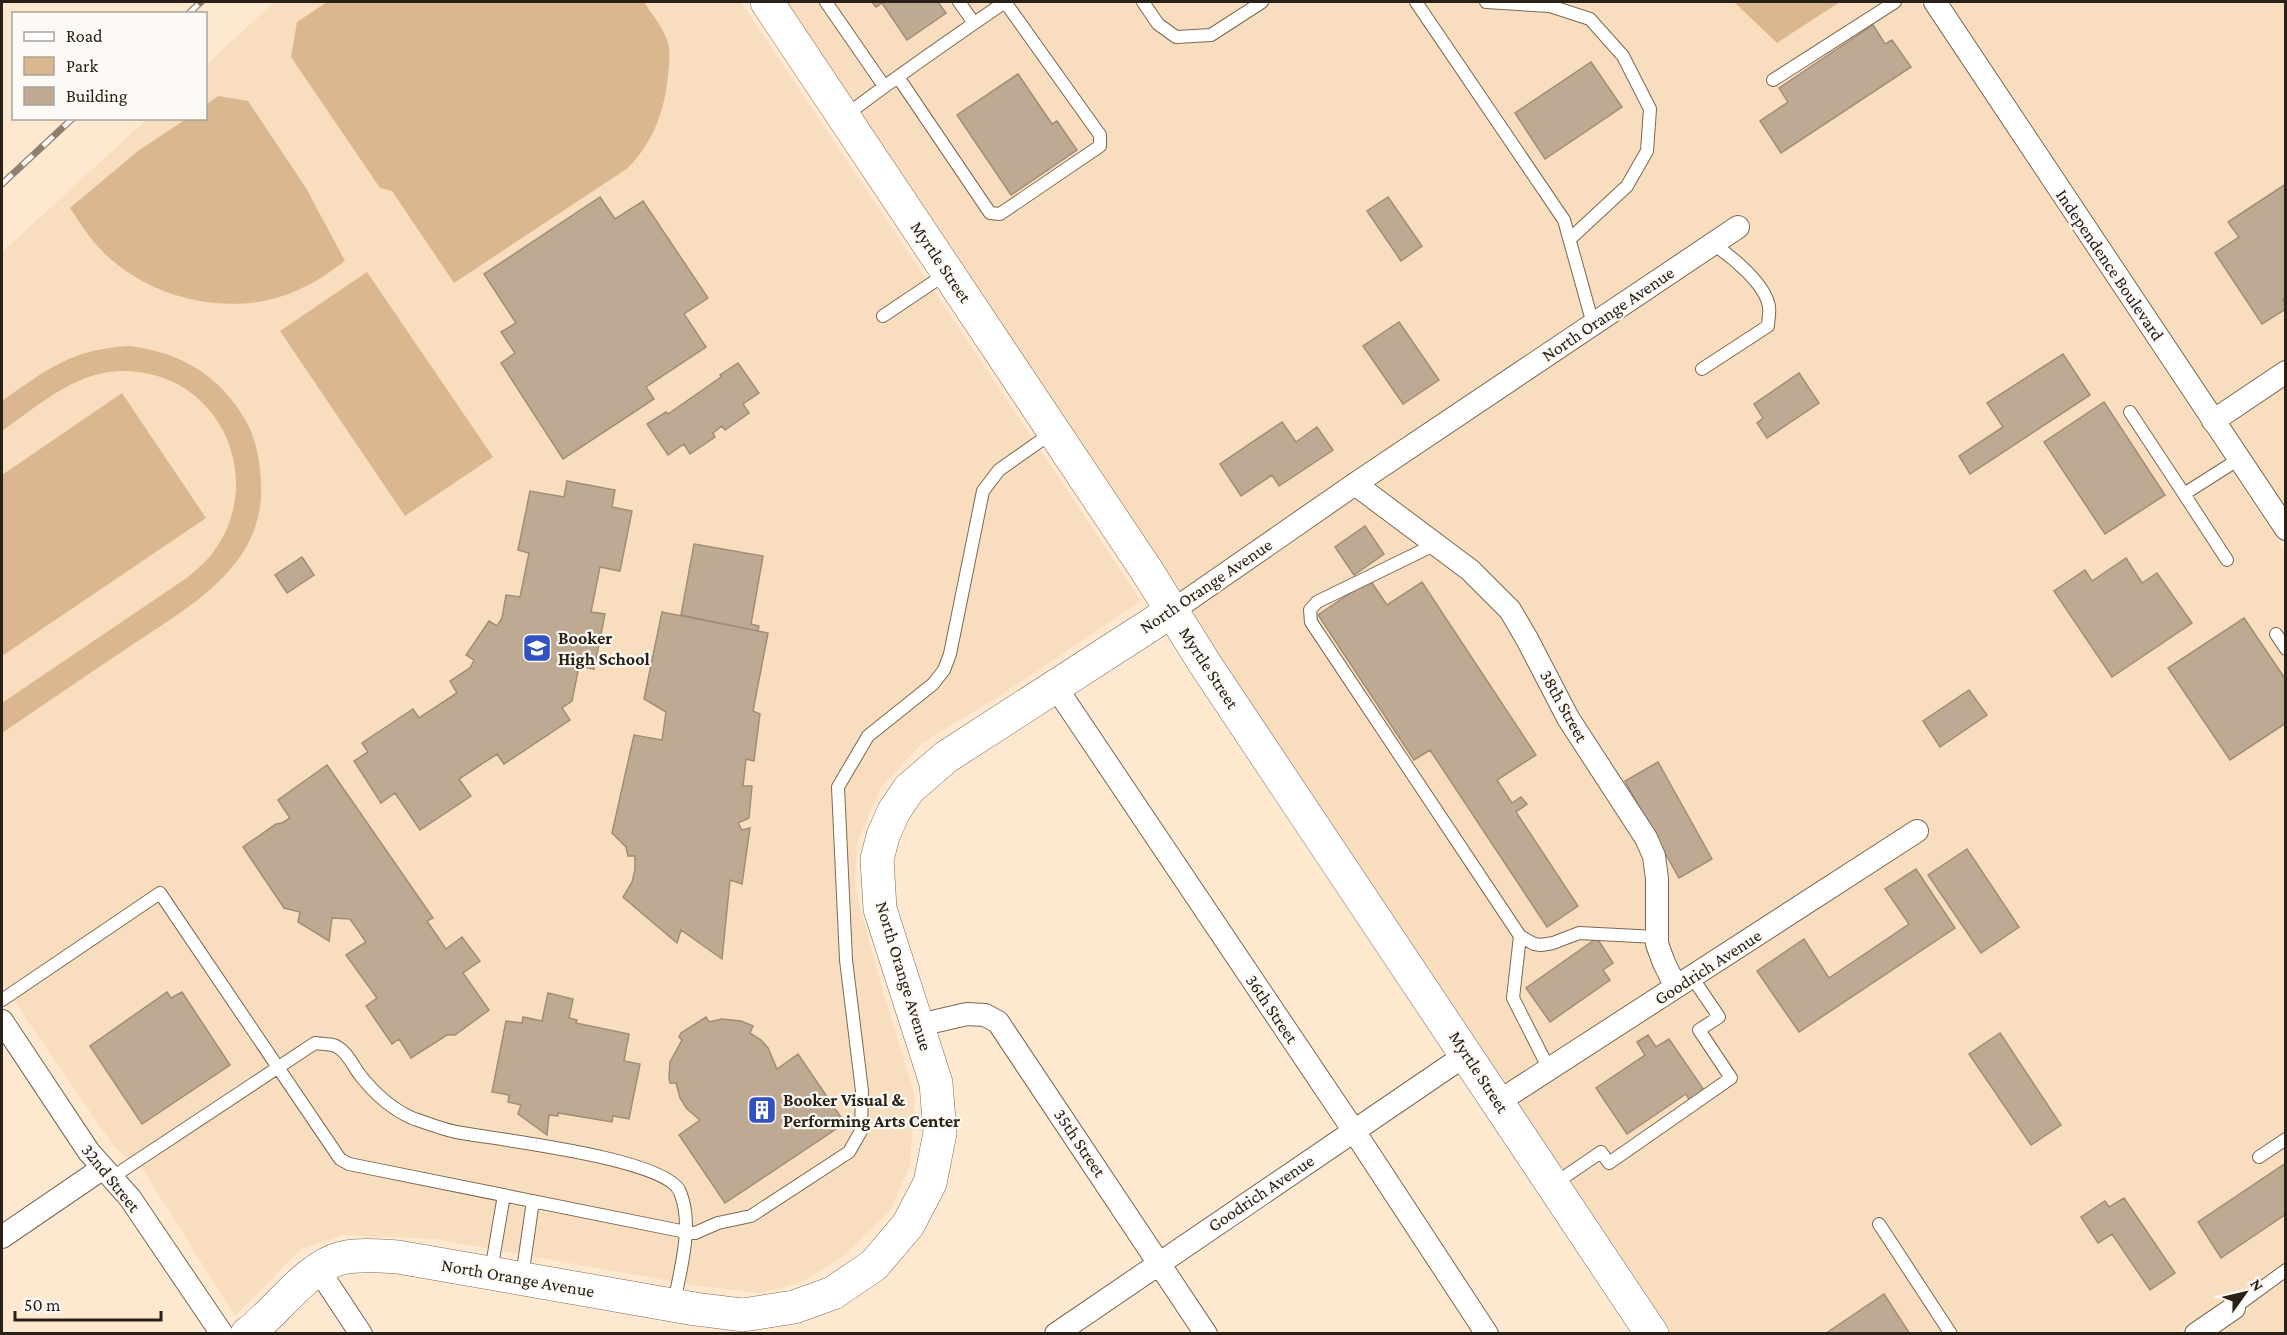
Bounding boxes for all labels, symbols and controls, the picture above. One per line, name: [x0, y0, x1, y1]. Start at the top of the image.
legend: [12, 12, 207, 120]
text: Road: [66, 26, 103, 46]
text: Park: [66, 56, 98, 76]
text: Building: [66, 86, 128, 106]
street label: Independence Boulevard: [2052, 186, 2168, 345]
street label: Myrtle Street: [906, 218, 976, 307]
street label: North Orange Avenue: [1538, 262, 1678, 366]
street label: North Orange Avenue: [1136, 534, 1276, 638]
street label: Myrtle Street: [1175, 623, 1243, 714]
place label: Booker High School: [558, 628, 650, 669]
school or university icon: Booker High School: [521, 632, 553, 664]
street label: 38th Street: [1536, 666, 1592, 746]
street label: North Orange Avenue: [872, 899, 936, 1053]
street label: Goodrich Avenue: [1651, 925, 1765, 1009]
street label: 36th Street: [1242, 971, 1303, 1048]
street label: Myrtle Street: [1445, 1027, 1513, 1118]
place label: Booker Visual & Performing Arts Center: [783, 1090, 960, 1131]
building icon: Booker Visual & Performing Arts Center: [746, 1094, 778, 1126]
street label: 35th Street: [1050, 1105, 1111, 1182]
street label: 32nd Street: [78, 1140, 145, 1217]
street label: Goodrich Avenue: [1204, 1150, 1318, 1236]
street label: North Orange Avenue: [440, 1255, 596, 1301]
north arrow: [2215, 1263, 2275, 1323]
text: N: [2247, 1276, 2267, 1294]
scale bar: [15, 1284, 160, 1322]
text: 50 m: [24, 1295, 61, 1315]

